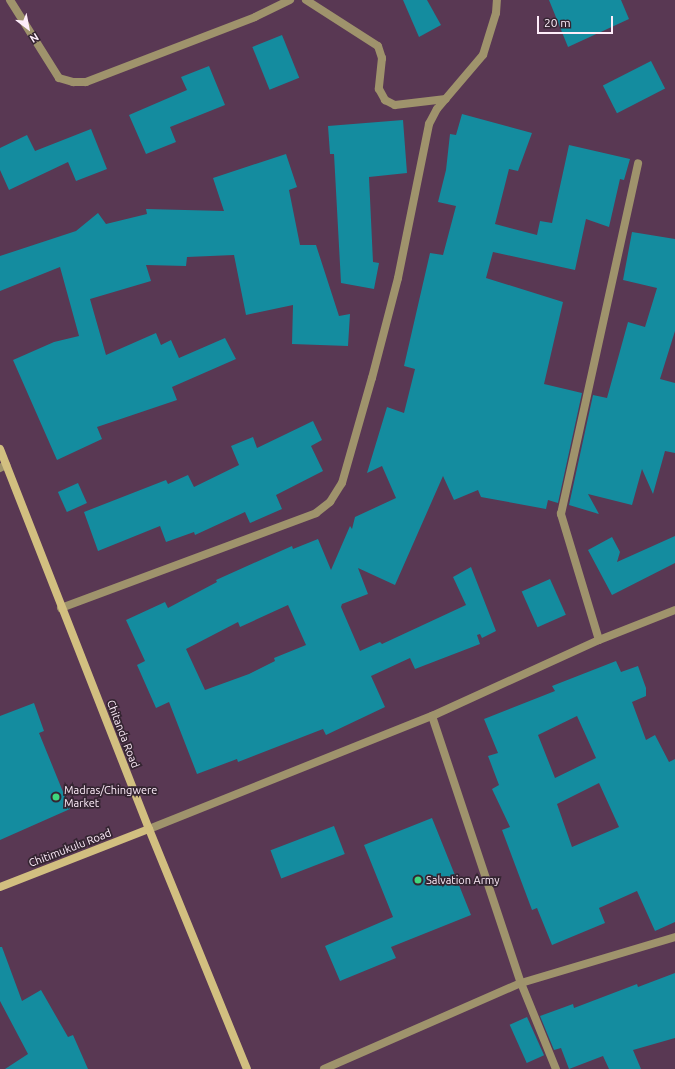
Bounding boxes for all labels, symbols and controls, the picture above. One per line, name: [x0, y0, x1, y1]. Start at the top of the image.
north arrow: [8, 8, 48, 48]
scale bar: [539, 8, 615, 34]
text: 20 m: [544, 16, 571, 29]
text: N: [28, 31, 41, 45]
street label: Chitanda Road: [104, 698, 142, 770]
place label: Madras/Chingwere Market: [64, 784, 157, 810]
marker: Madras/Chingwere Market: [51, 792, 61, 802]
street label: Chitimukulu Road: [27, 826, 113, 870]
place label: Salvation Army: [426, 873, 500, 887]
marker: Salvation Army: [413, 875, 423, 885]

